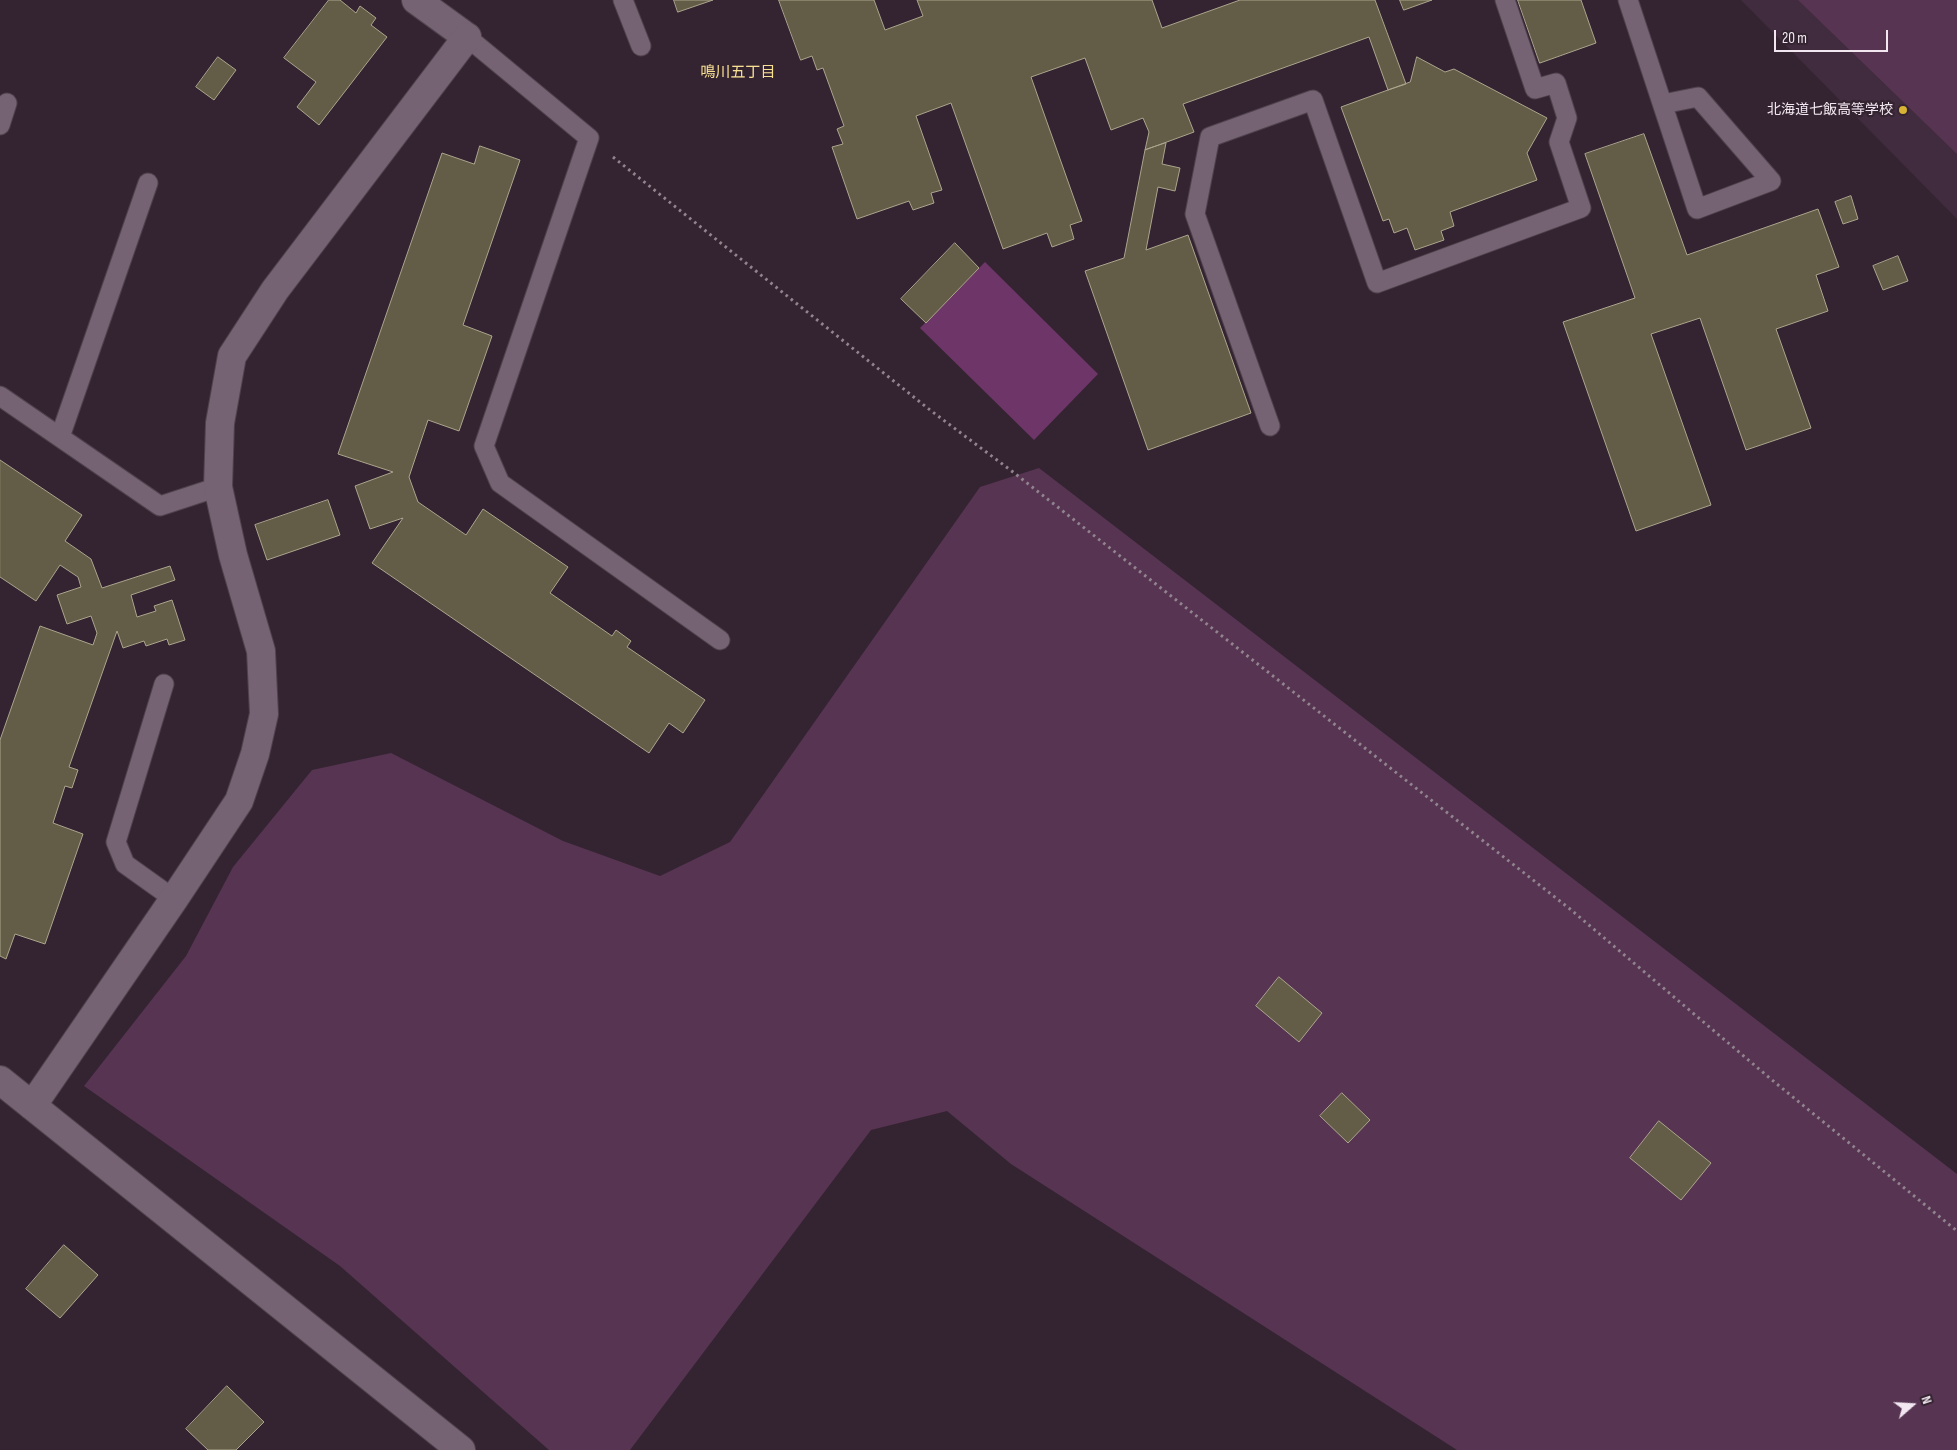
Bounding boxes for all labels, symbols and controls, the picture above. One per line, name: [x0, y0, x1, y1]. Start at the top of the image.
scale bar: [1777, 20, 1891, 52]
text: 20 m: [1782, 29, 1807, 48]
district label: 鳴川五丁目: [701, 64, 775, 82]
place label: 北海道七飯高等学校: [1767, 102, 1893, 118]
marker: 北海道七飯高等学校: [1897, 104, 1909, 116]
north arrow: [1887, 1380, 1937, 1430]
text: N: [1917, 1394, 1936, 1406]

